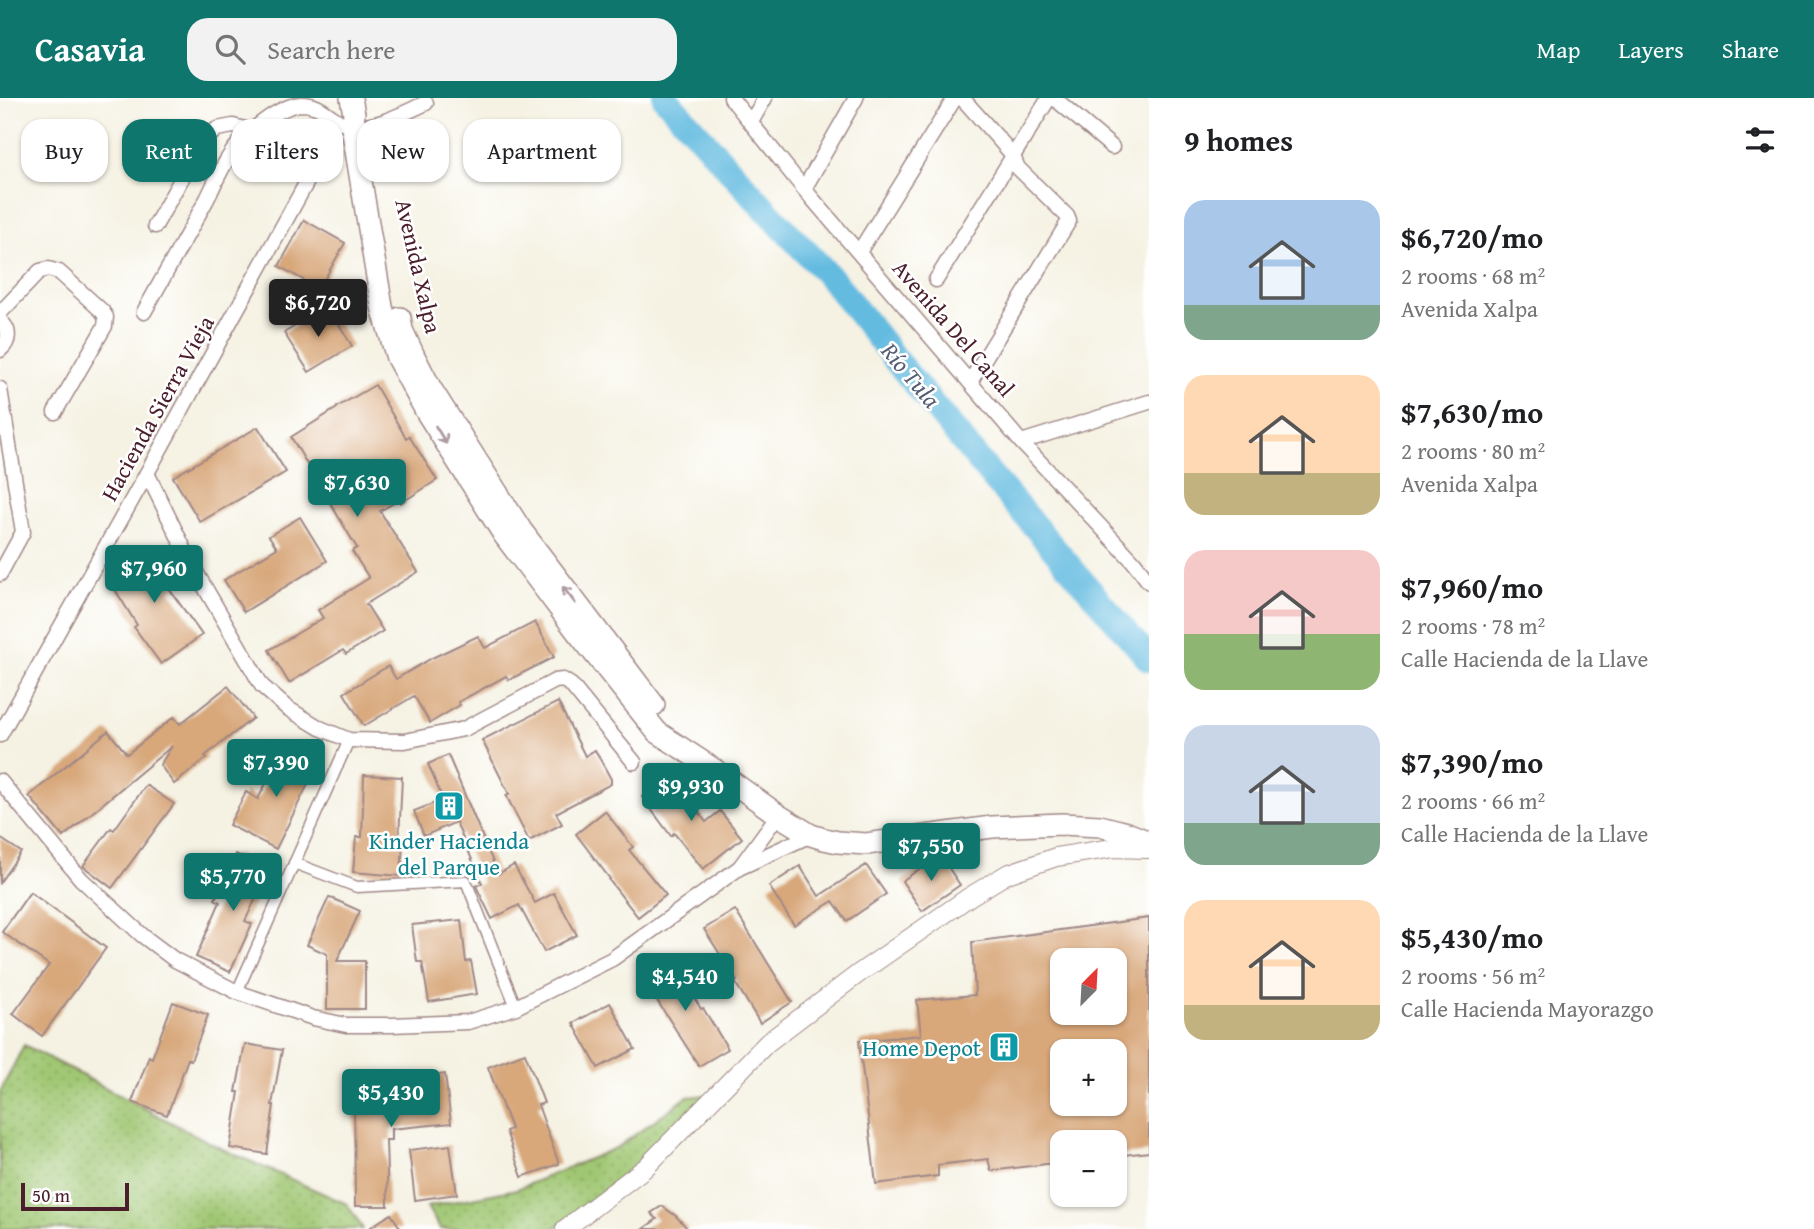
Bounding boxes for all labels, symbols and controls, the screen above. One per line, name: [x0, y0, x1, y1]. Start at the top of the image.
search box: [187, 18, 677, 81]
text: Casavia: [35, 25, 145, 73]
icon: search: [211, 30, 249, 68]
text: Search here: [267, 30, 396, 69]
text: Map: [1537, 32, 1580, 67]
text: Layers: [1618, 32, 1684, 67]
text: Share: [1722, 32, 1779, 67]
text: 9 homes: [1184, 118, 1293, 162]
chip: Buy: [21, 119, 108, 182]
chip: Rent: [122, 119, 217, 182]
chip: Filters: [231, 119, 343, 182]
chip: New: [357, 119, 449, 182]
chip: Apartment: [463, 119, 621, 182]
icon: filters: [1741, 121, 1779, 159]
street label: Avenida Xalpa: [388, 196, 451, 337]
text: $6,720/mo: [1401, 215, 1543, 259]
icon: home: [1240, 228, 1324, 312]
street label: Avenida Del Canal: [885, 252, 1023, 404]
text: 2 rooms · 68 m²: [1401, 259, 1545, 292]
pin: $6,720: [261, 280, 375, 339]
text: $6,720: [285, 285, 351, 318]
text: Avenida Xalpa: [1401, 292, 1538, 325]
street label: Hacienda Sierra Vieja: [92, 309, 222, 507]
water label: Río Tula: [873, 334, 949, 415]
text: $7,630/mo: [1401, 390, 1543, 434]
icon: home: [1240, 403, 1324, 487]
one-way arrow: [434, 425, 448, 445]
text: 2 rooms · 80 m²: [1401, 434, 1545, 467]
pin: $7,630: [300, 460, 414, 519]
text: $7,630: [324, 465, 390, 498]
text: Avenida Xalpa: [1401, 467, 1538, 500]
pin: $7,960: [97, 546, 211, 605]
text: $7,960: [121, 551, 187, 584]
text: $7,960/mo: [1401, 565, 1543, 609]
icon: home: [1240, 578, 1324, 662]
one-way arrow: [561, 586, 576, 604]
text: 2 rooms · 78 m²: [1401, 609, 1545, 642]
text: Calle Hacienda de la Llave: [1401, 642, 1648, 675]
pin: $7,390: [219, 740, 333, 799]
text: $7,390/mo: [1401, 740, 1543, 784]
text: $7,390: [243, 745, 309, 778]
icon: home: [1240, 753, 1324, 837]
pin: $9,930: [634, 764, 748, 823]
text: $9,930: [658, 769, 724, 802]
text: 2 rooms · 66 m²: [1401, 784, 1545, 817]
building icon: Kinder Hacienda del Parque: [432, 789, 466, 823]
text: Calle Hacienda de la Llave: [1401, 817, 1648, 850]
place label: Kinder Hacienda del Parque: [369, 824, 529, 883]
pin: $7,550: [874, 824, 988, 883]
text: $7,550: [898, 829, 964, 862]
pin: $5,770: [176, 854, 290, 913]
text: $5,770: [200, 859, 266, 892]
text: $5,430/mo: [1401, 915, 1543, 959]
icon: home: [1240, 928, 1324, 1012]
north arrow: [1050, 948, 1127, 1026]
map controls: [1050, 948, 1127, 1207]
pin: $4,540: [628, 954, 742, 1013]
text: $4,540: [652, 959, 718, 992]
text: 2 rooms · 56 m²: [1401, 959, 1545, 992]
text: Calle Hacienda Mayorazgo: [1401, 992, 1654, 1025]
building icon: Home Depot: [987, 1030, 1021, 1064]
place label: Home Depot: [862, 1031, 981, 1064]
button: +: [1050, 1039, 1127, 1116]
pin: $5,430: [334, 1070, 448, 1129]
text: $5,430: [358, 1075, 424, 1108]
button: −: [1050, 1130, 1127, 1207]
scale bar: [21, 1180, 130, 1212]
text: 50 m: [32, 1181, 70, 1209]

